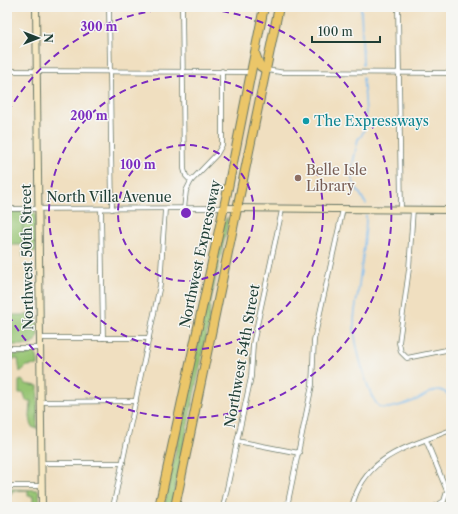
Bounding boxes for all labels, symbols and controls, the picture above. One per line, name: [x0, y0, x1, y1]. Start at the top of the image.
north arrow: [18, 18, 58, 58]
scale bar: [312, 18, 380, 44]
text: 300 m: [80, 19, 118, 34]
text: 100 m: [318, 24, 353, 39]
text: N: [41, 33, 55, 43]
text: 200 m: [70, 108, 108, 123]
place label: The Expressways: [314, 112, 429, 130]
marker: The Expressways: [301, 116, 311, 126]
text: 100 m: [120, 157, 156, 172]
place label: Belle Isle Library: [306, 161, 367, 195]
marker: Belle Isle Library: [293, 173, 303, 183]
street label: Northwest Expressway: [176, 178, 225, 330]
street label: Northwest 50th Street: [17, 184, 37, 330]
street label: North Villa Avenue: [46, 188, 172, 206]
centre of rings: [179, 206, 193, 220]
street label: Northwest 54th Street: [220, 283, 264, 429]

